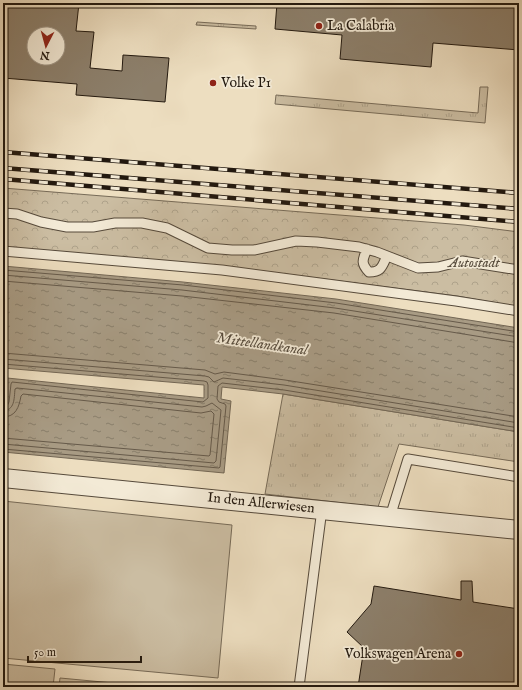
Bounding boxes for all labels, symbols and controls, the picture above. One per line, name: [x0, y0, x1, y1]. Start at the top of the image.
place label: La Calabria: [327, 17, 395, 35]
marker: La Calabria: [314, 21, 324, 31]
north arrow: [26, 26, 66, 66]
text: N: [39, 47, 52, 63]
place label: Volke P1: [220, 74, 271, 92]
marker: Volke P1: [208, 78, 218, 88]
park label: Autostadt: [446, 254, 500, 272]
water label: Mittellandkanal: [215, 328, 310, 360]
street label: In den Allerwiesen: [207, 488, 316, 518]
scale bar: [28, 638, 141, 664]
text: 50 m: [34, 645, 56, 660]
place label: Volkswagen Arena: [344, 645, 452, 663]
marker: Volkswagen Arena: [454, 649, 464, 659]

